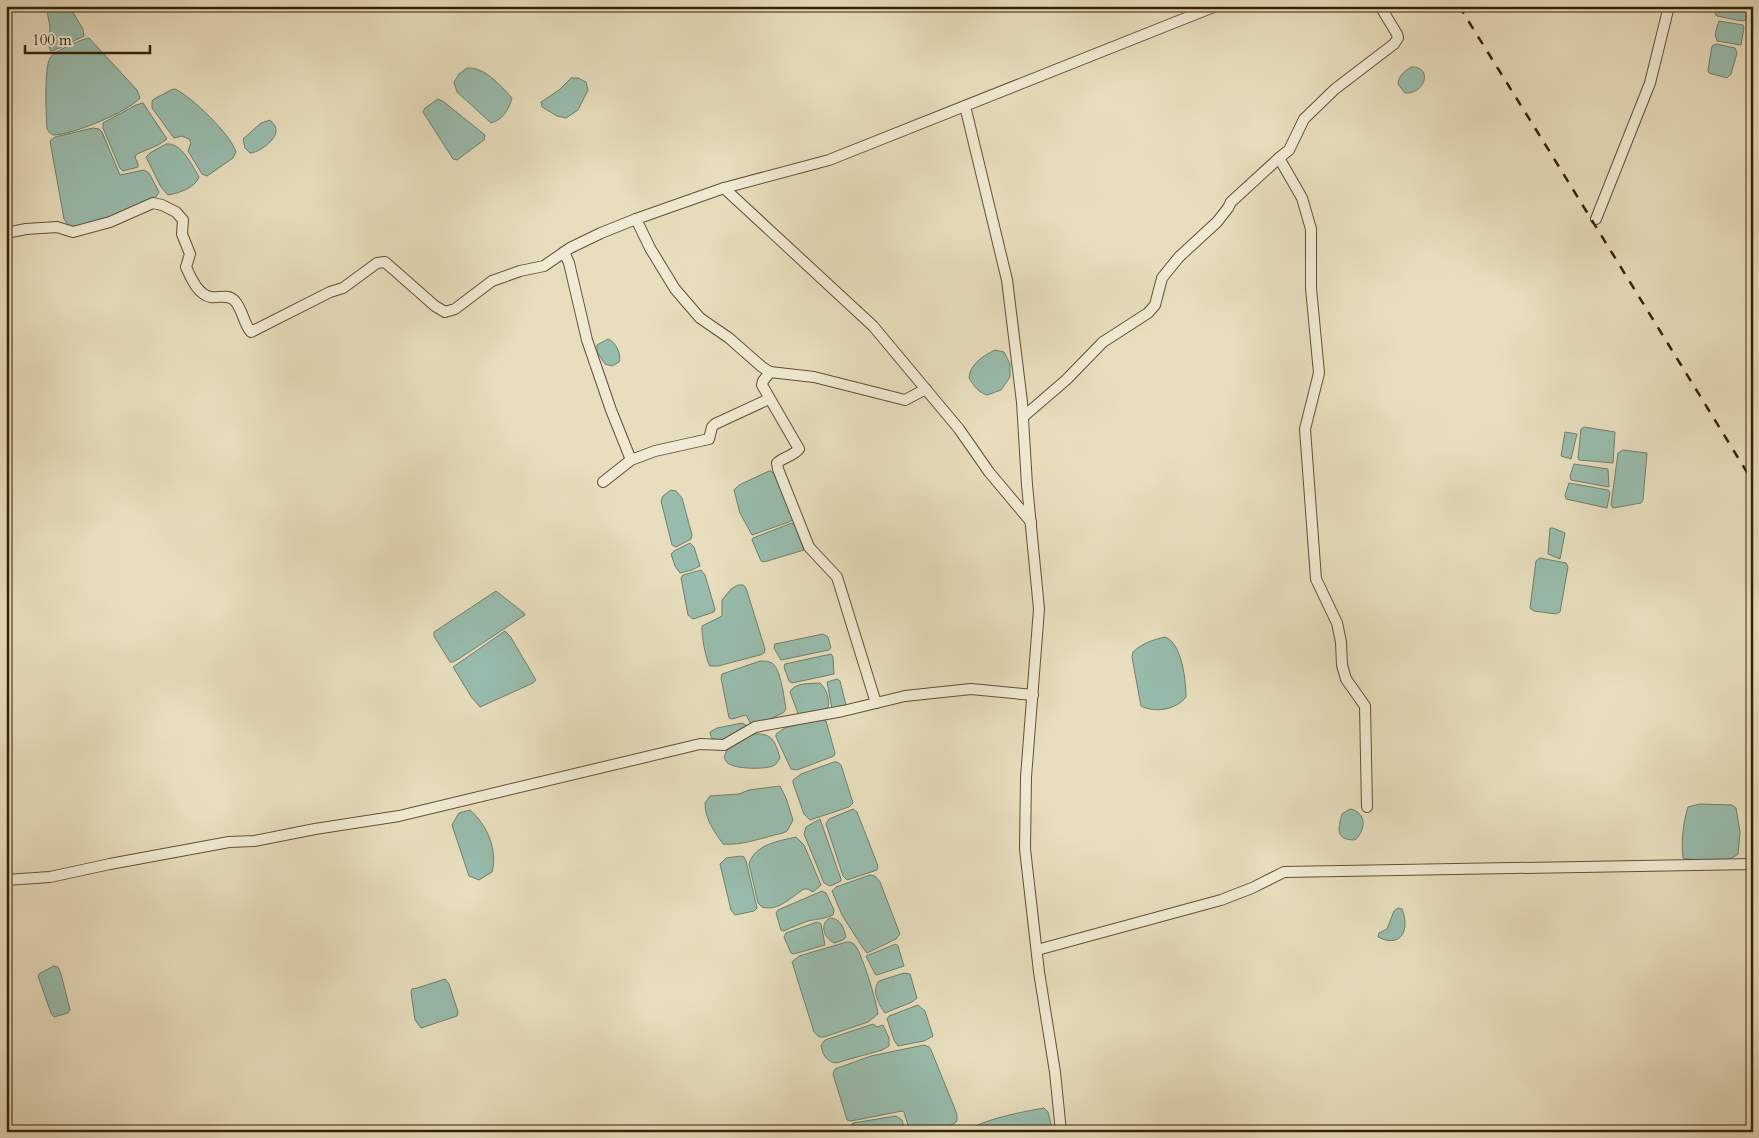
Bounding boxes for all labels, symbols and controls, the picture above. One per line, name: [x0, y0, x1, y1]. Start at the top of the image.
scale bar: [25, 22, 150, 54]
text: 100 m: [32, 30, 72, 50]

